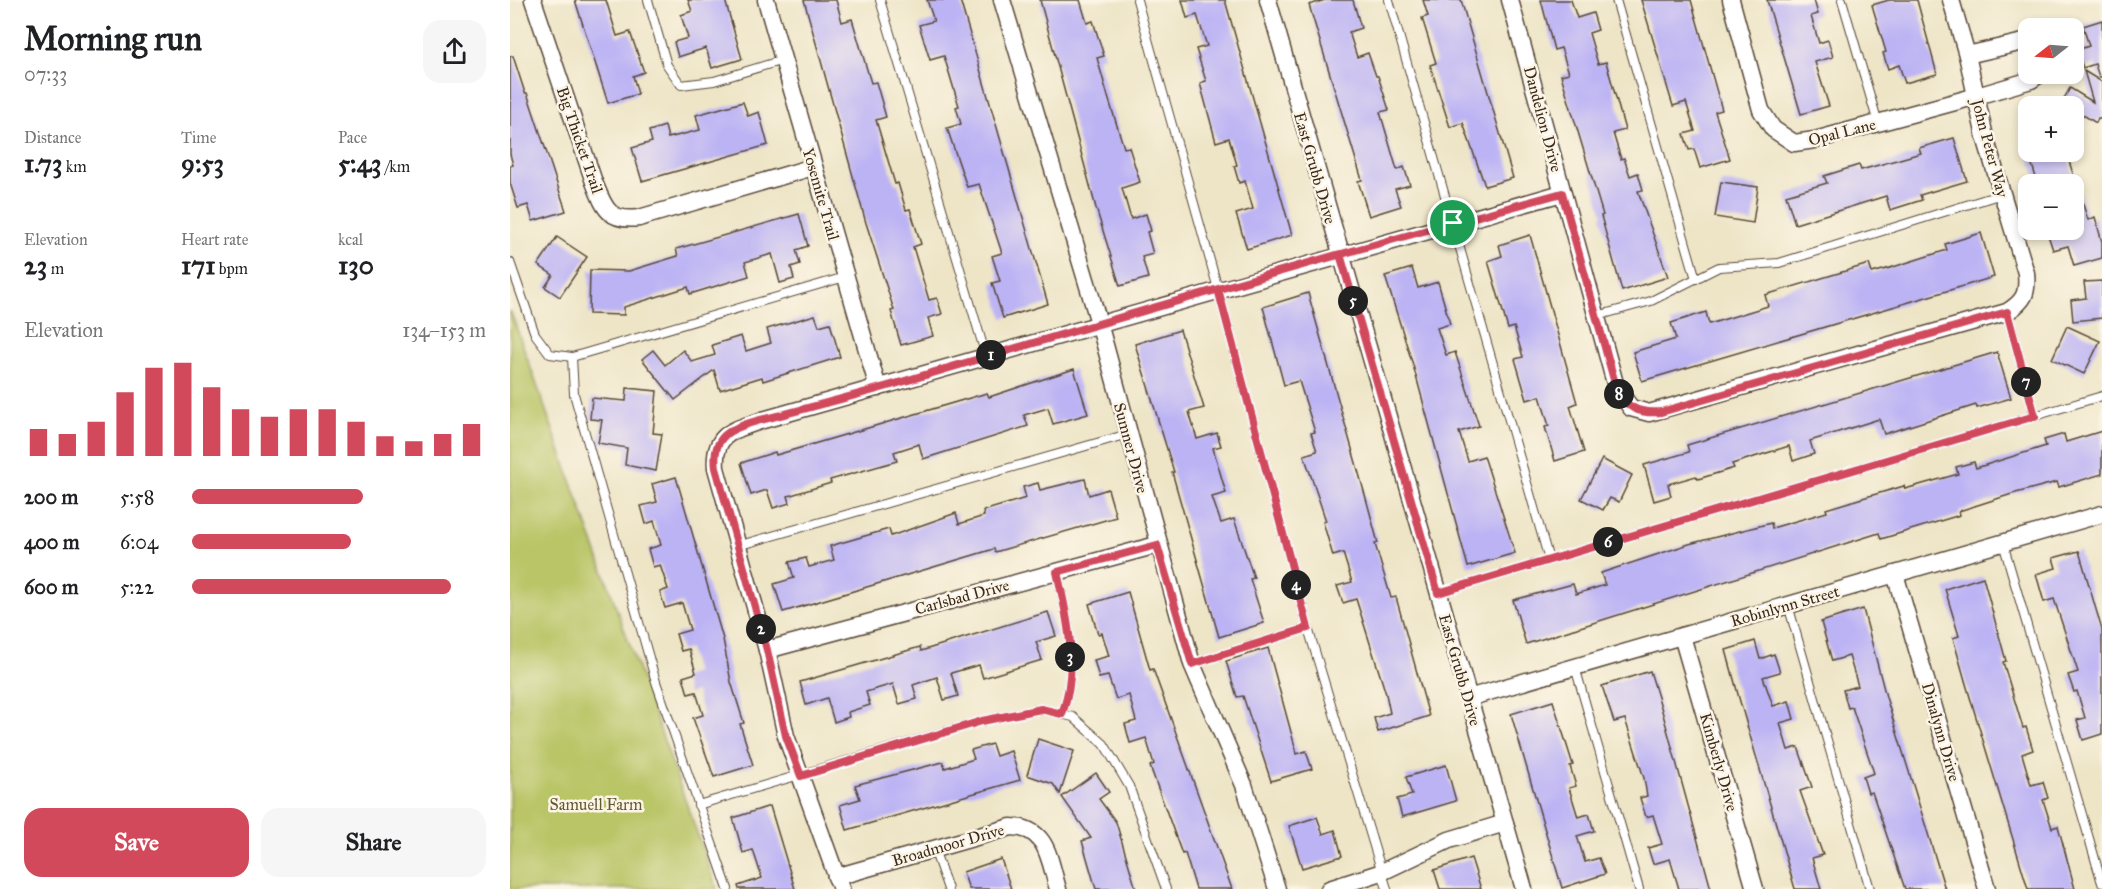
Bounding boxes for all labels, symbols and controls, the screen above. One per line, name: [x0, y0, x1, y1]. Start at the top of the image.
north arrow: [2018, 18, 2084, 84]
map controls: [2018, 18, 2084, 240]
text: Morning run: [24, 19, 202, 59]
button: share: [423, 20, 486, 83]
text: 07:33: [24, 62, 67, 86]
street label: Dandelion Drive: [1520, 64, 1566, 174]
street label: Big Thicket Trail: [552, 84, 607, 197]
street label: John Peter Way: [1966, 95, 2012, 200]
button: +: [2018, 96, 2084, 162]
street label: East Grubb Drive: [1290, 110, 1340, 226]
street label: Opal Lane: [1806, 114, 1878, 150]
text: Distance: [24, 128, 81, 147]
text: Time: [181, 128, 216, 147]
text: Pace: [338, 128, 367, 147]
street label: Yosemite Trail: [799, 146, 843, 243]
text: 1.73: [24, 147, 62, 179]
text: 9:53: [181, 147, 224, 179]
text: 5:43: [338, 147, 382, 179]
text: km: [62, 157, 87, 176]
text: /km: [382, 157, 410, 176]
button: −: [2018, 174, 2084, 240]
pin: [1427, 197, 1478, 248]
icon: arrive: [1436, 206, 1469, 239]
text: Elevation: [24, 230, 88, 249]
text: Heart rate: [181, 230, 248, 249]
text: kcal: [338, 230, 363, 249]
text: 23: [24, 249, 47, 281]
text: 171: [181, 249, 215, 281]
text: 130: [338, 249, 374, 281]
text: m: [47, 259, 64, 278]
text: bpm: [215, 259, 248, 278]
pin: 5: [1338, 286, 1368, 316]
text: 5: [1349, 291, 1357, 310]
text: Elevation: [24, 318, 103, 342]
text: 134–153 m: [402, 318, 486, 342]
pin: 1: [976, 340, 1006, 370]
text: 1: [988, 345, 994, 364]
pin: 7: [2011, 367, 2041, 397]
text: 7: [2022, 372, 2030, 391]
pin: 8: [1604, 379, 1634, 409]
text: 8: [1615, 384, 1623, 403]
street label: Sumner Drive: [1110, 401, 1152, 496]
text: 200 m: [24, 485, 78, 509]
text: 5:58: [120, 485, 154, 509]
pin: 6: [1593, 527, 1623, 557]
text: 400 m: [24, 530, 80, 554]
text: 6:04: [120, 530, 158, 554]
text: 6: [1604, 532, 1612, 551]
pin: 4: [1281, 570, 1311, 600]
text: 600 m: [24, 575, 79, 599]
text: 5:22: [120, 575, 154, 599]
street label: Carlsbad Drive: [913, 575, 1012, 619]
text: 4: [1292, 575, 1300, 594]
street label: Robinlynn Street: [1728, 581, 1842, 631]
street label: East Grubb Drive: [1435, 612, 1485, 728]
pin: 2: [746, 614, 776, 644]
text: 2: [757, 619, 765, 638]
pin: 3: [1055, 642, 1085, 672]
text: 3: [1067, 647, 1073, 666]
street label: Dinalynn Drive: [1918, 680, 1964, 784]
street label: Kimberly Drive: [1696, 711, 1742, 814]
park label: Samuell Farm: [550, 795, 643, 814]
button: Save: [24, 808, 249, 877]
button: Share: [261, 808, 486, 877]
street label: Broadmoor Drive: [890, 820, 1006, 870]

